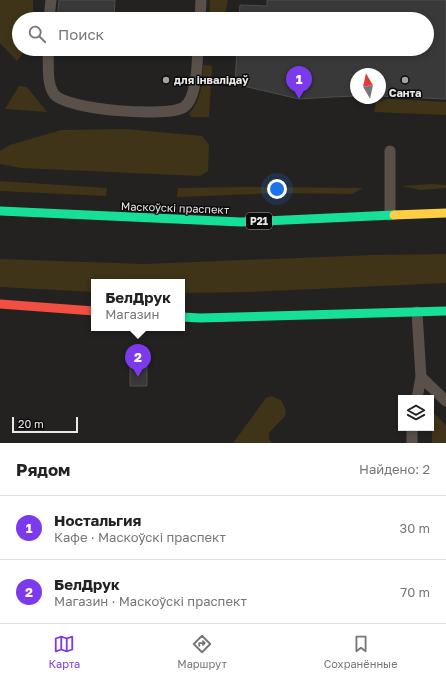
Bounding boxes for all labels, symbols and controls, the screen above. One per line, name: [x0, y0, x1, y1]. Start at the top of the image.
search box: [12, 12, 434, 56]
icon: search: [26, 23, 48, 45]
text: Поиск: [58, 25, 104, 43]
pin: 1: [286, 66, 312, 99]
north arrow: [350, 68, 386, 104]
place label: для інвалідаў: [174, 73, 249, 86]
marker: для інвалідаў: [161, 75, 171, 85]
marker: Санта: [400, 75, 410, 85]
place label: Санта: [389, 86, 421, 99]
your location: [267, 179, 287, 199]
street label: Маскоўскі праспект: [121, 199, 230, 216]
road number: Р21: [246, 213, 272, 229]
popup: [91, 279, 185, 331]
text: БелДрук: [105, 288, 171, 306]
text: Магазин: [105, 306, 159, 322]
pin: 2: [125, 344, 151, 377]
map controls: [398, 395, 434, 431]
button: layers: [398, 395, 434, 431]
scale bar: [12, 415, 78, 434]
text: 20 m: [18, 417, 44, 430]
text: Рядом: [16, 459, 70, 480]
text: Найдено: 2: [359, 461, 430, 477]
text: Ностальгия: [54, 511, 141, 529]
text: 1: [26, 520, 32, 536]
text: 30 m: [400, 520, 430, 536]
text: Кафе · Маскоўскі праспект: [54, 529, 226, 545]
text: БелДрук: [54, 575, 120, 593]
text: 2: [25, 584, 33, 600]
text: 70 m: [400, 584, 430, 600]
text: Магазин · Маскоўскі праспект: [54, 593, 247, 609]
tab: Карта: [48, 633, 80, 670]
tab: Маршрут: [177, 633, 227, 670]
tab: Сохранённые: [324, 633, 398, 670]

